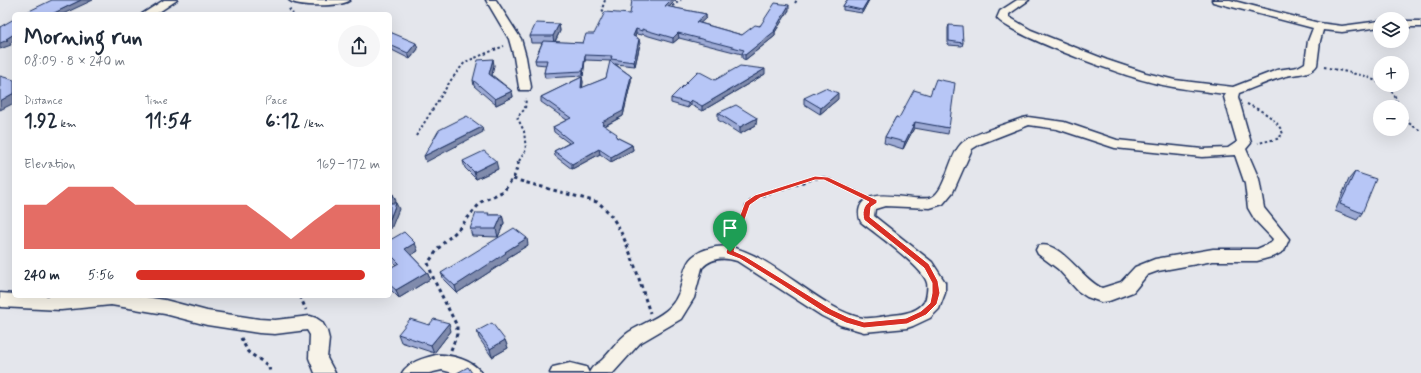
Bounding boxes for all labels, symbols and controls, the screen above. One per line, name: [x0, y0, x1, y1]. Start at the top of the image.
map controls: [1373, 12, 1409, 136]
button: layers: [1373, 12, 1409, 48]
text: Morning run: [24, 24, 143, 52]
button: share: [338, 25, 380, 67]
text: 08:09 · 8 × 240 m: [24, 53, 125, 70]
button: +: [1373, 56, 1409, 92]
text: Distance: [24, 94, 63, 108]
text: Time: [145, 94, 168, 108]
text: Pace: [265, 94, 287, 108]
button: −: [1373, 100, 1409, 136]
text: 1.92: [24, 108, 57, 135]
text: 11:54: [145, 108, 192, 135]
text: 6:12: [265, 108, 300, 135]
text: km: [57, 117, 77, 131]
text: /km: [300, 117, 324, 131]
text: Elevation: [24, 156, 75, 173]
text: 169–172 m: [316, 156, 380, 173]
pin: [713, 211, 747, 252]
icon: arrive: [719, 217, 741, 239]
text: 240 m: [24, 267, 60, 284]
text: 5:56: [88, 267, 114, 284]

